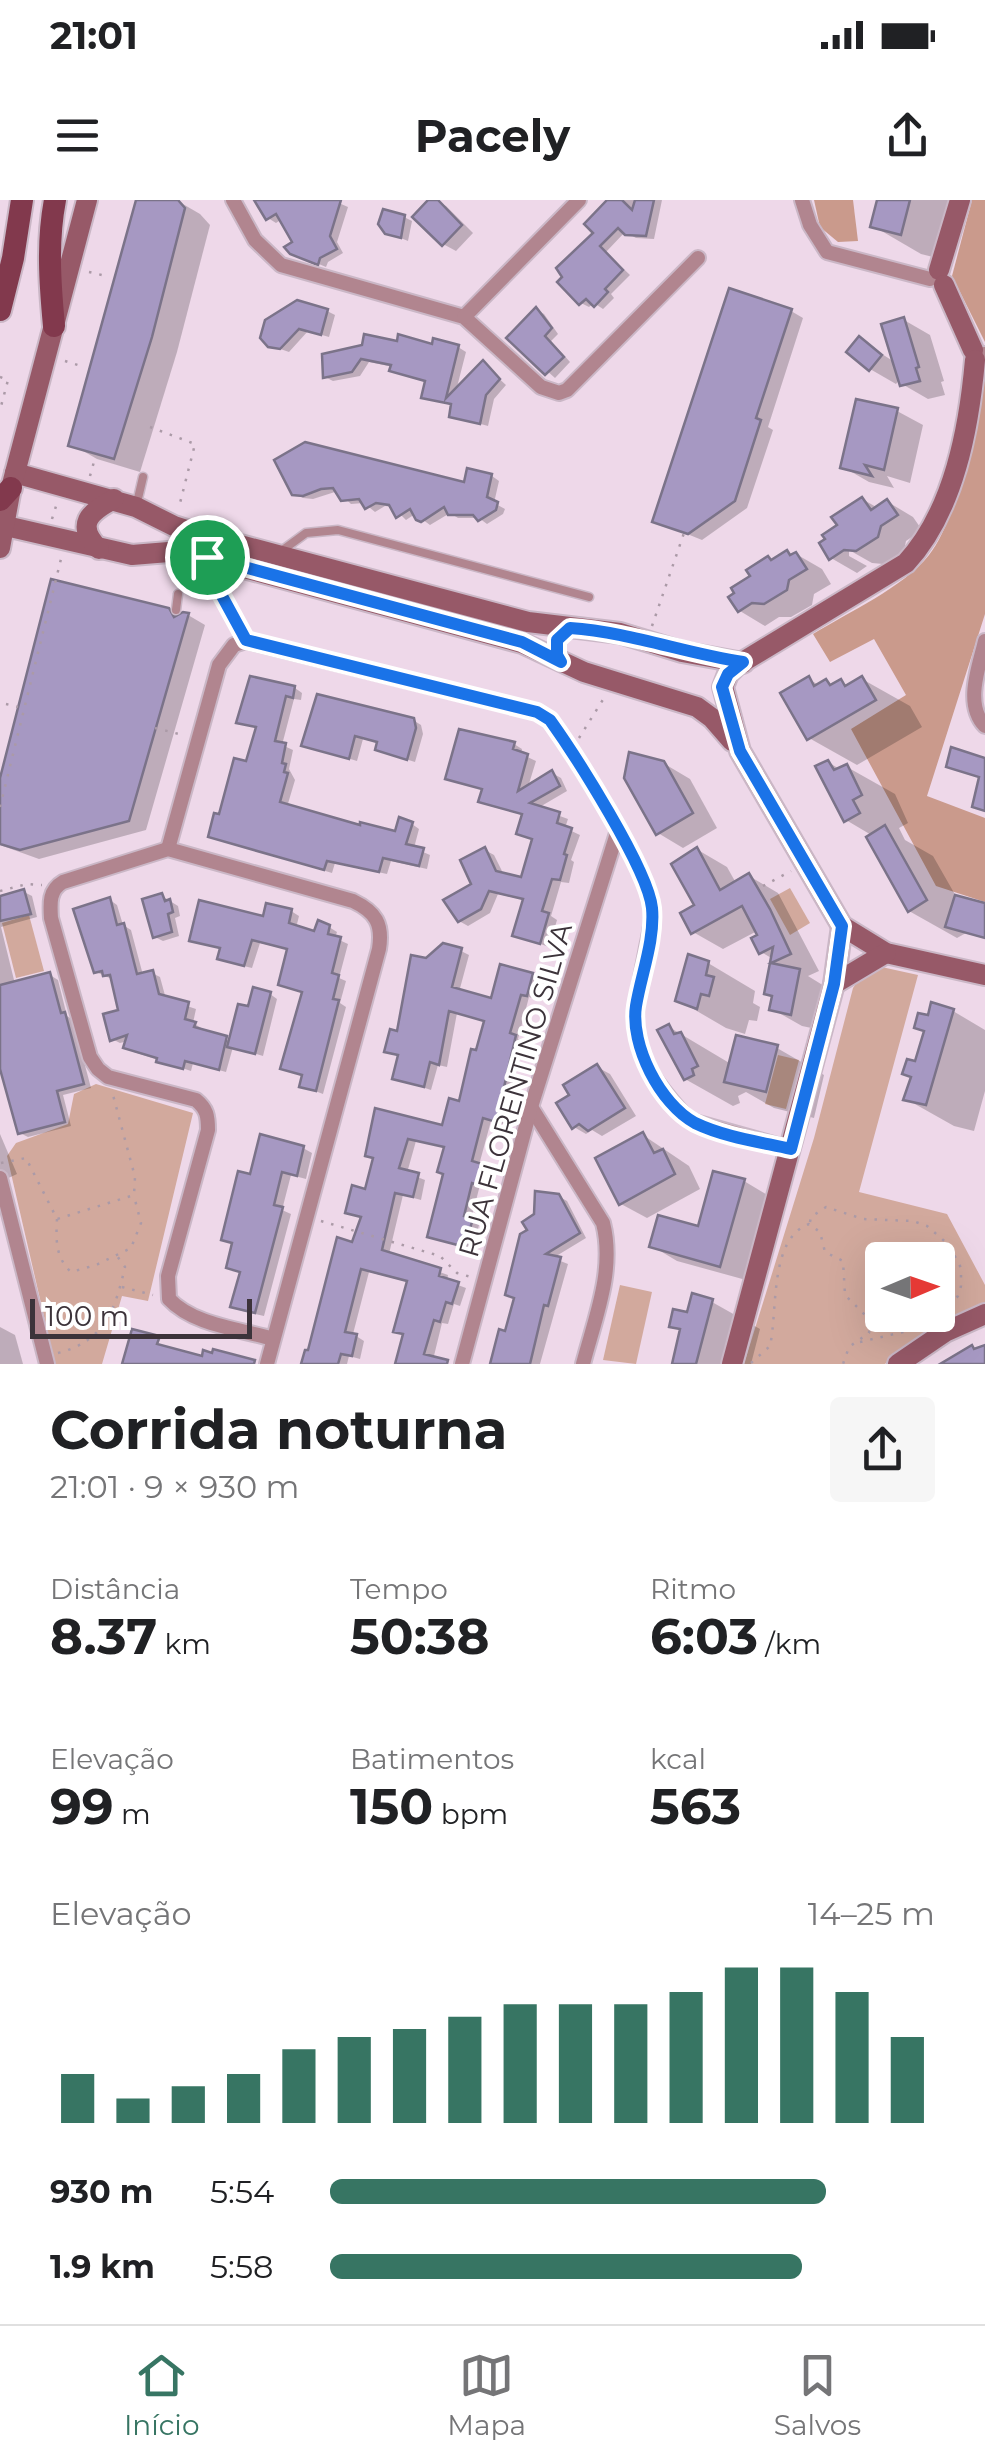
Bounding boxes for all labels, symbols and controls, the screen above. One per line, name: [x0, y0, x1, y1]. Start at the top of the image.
text: 21:01: [50, 12, 138, 59]
icon: menu: [50, 108, 105, 163]
text: Pacely: [415, 108, 570, 163]
icon: share: [880, 108, 935, 163]
pin: [165, 515, 250, 600]
icon: arrive: [180, 530, 235, 585]
street label: RUA FLORENTINO SILVA: [451, 918, 579, 1261]
north arrow: [865, 1242, 955, 1332]
map controls: [865, 1242, 955, 1332]
scale bar: [30, 1294, 252, 1338]
text: 100 m: [45, 1299, 129, 1333]
text: Corrida noturna: [50, 1396, 507, 1463]
button: share: [830, 1397, 935, 1502]
text: 21:01 · 9 × 930 m: [50, 1467, 299, 1506]
text: Distância: [50, 1572, 180, 1606]
text: Tempo: [350, 1572, 448, 1606]
text: Ritmo: [650, 1572, 736, 1606]
text: 8.37: [50, 1606, 157, 1667]
text: 50:38: [350, 1606, 489, 1667]
text: 6:03: [650, 1606, 758, 1667]
text: km: [157, 1627, 211, 1661]
text: /km: [758, 1627, 821, 1661]
text: Elevação: [50, 1742, 174, 1776]
text: Batimentos: [350, 1742, 514, 1776]
text: kcal: [650, 1742, 706, 1776]
text: 99: [50, 1776, 114, 1837]
text: 150: [350, 1776, 433, 1837]
text: 563: [650, 1776, 741, 1837]
text: m: [114, 1797, 151, 1831]
text: bpm: [433, 1797, 508, 1831]
text: Elevação: [50, 1894, 192, 1933]
text: 14–25 m: [808, 1894, 935, 1933]
text: 930 m: [50, 2172, 153, 2211]
text: 5:54: [210, 2172, 274, 2211]
text: 1.9 km: [50, 2247, 155, 2286]
text: 5:58: [210, 2247, 273, 2286]
tab: Início: [124, 2348, 199, 2442]
tab: Mapa: [447, 2348, 526, 2442]
tab: Salvos: [774, 2348, 861, 2442]

